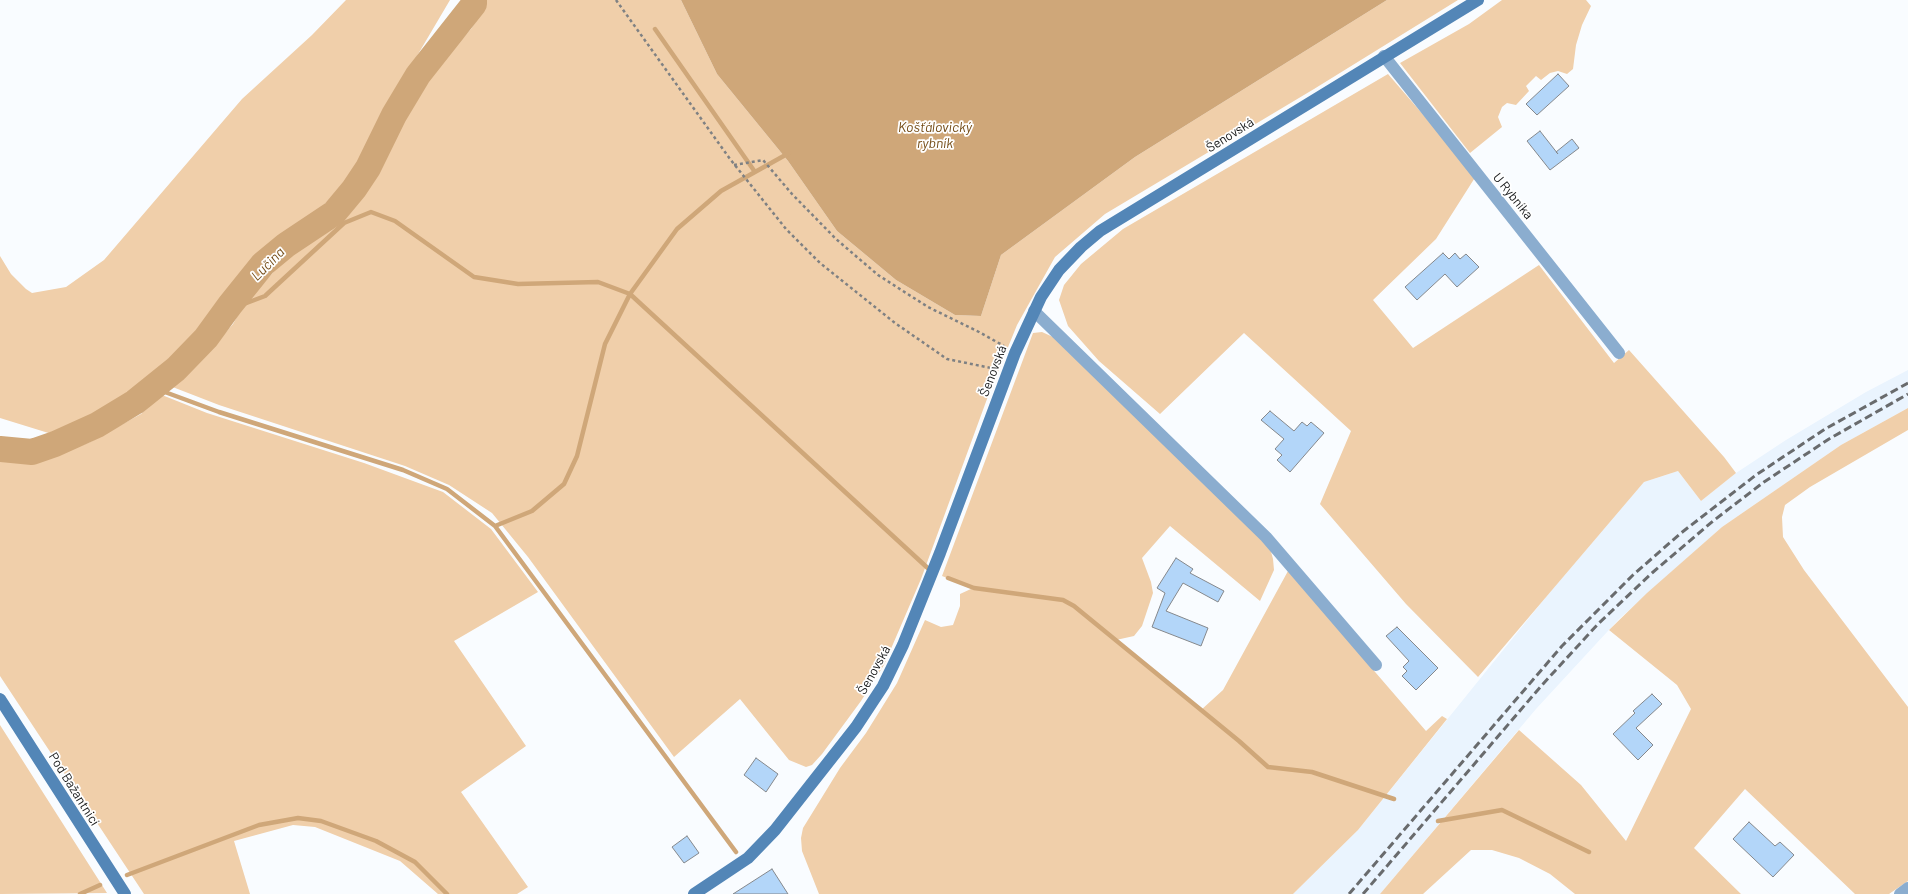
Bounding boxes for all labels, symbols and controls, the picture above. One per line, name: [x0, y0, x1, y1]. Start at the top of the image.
street label: Šenovská: [1203, 114, 1257, 156]
water label: Košťálovický rybník: [898, 119, 972, 152]
street label: U Rybníka: [1490, 170, 1536, 222]
water label: Lučina: [248, 244, 288, 284]
street label: Šenovská: [976, 343, 1010, 399]
street label: Šenovská: [854, 643, 894, 697]
street label: Pod Bažantnicí: [45, 750, 103, 828]

